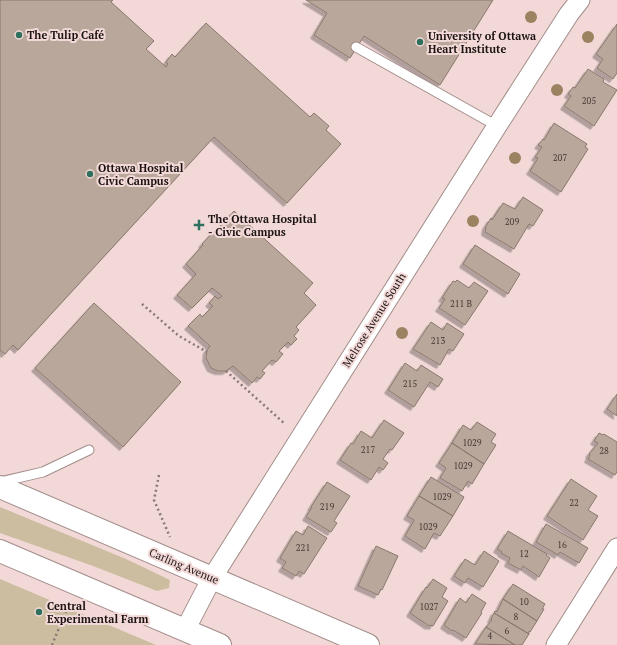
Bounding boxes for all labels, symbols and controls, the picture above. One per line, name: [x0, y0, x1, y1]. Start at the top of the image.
place label: The Tulip Café: [27, 28, 104, 42]
place label: University of Ottawa Heart Institute: [428, 29, 536, 56]
marker: The Tulip Café: [14, 30, 24, 40]
marker: University of Ottawa Heart Institute: [415, 37, 425, 47]
house number: 205: [582, 95, 596, 107]
house number: 207: [553, 152, 567, 164]
place label: Ottawa Hospital Civic Campus: [98, 161, 184, 188]
marker: Ottawa Hospital Civic Campus: [85, 169, 95, 179]
place label: The Ottawa Hospital - Civic Campus: [208, 212, 317, 239]
house number: 209: [505, 216, 519, 228]
marker: The Ottawa Hospital - Civic Campus: [193, 219, 205, 231]
street label: Melrose Avenue South: [339, 270, 409, 370]
house number: 211 B: [450, 298, 473, 310]
house number: 213: [431, 335, 445, 347]
house number: 215: [403, 378, 417, 390]
house number: 1029: [462, 437, 482, 449]
house number: 217: [361, 444, 375, 456]
house number: 28: [599, 445, 609, 457]
house number: 1029: [453, 460, 473, 472]
house number: 1029: [432, 491, 452, 503]
house number: 22: [569, 497, 579, 509]
house number: 219: [320, 501, 334, 513]
house number: 1029: [418, 521, 438, 533]
house number: 16: [557, 539, 567, 551]
house number: 221: [296, 542, 310, 554]
street label: Carling Avenue: [147, 545, 221, 587]
house number: 12: [519, 548, 529, 560]
house number: 10: [519, 596, 529, 608]
place label: Central Experimental Farm: [47, 599, 149, 626]
house number: 1027: [419, 601, 439, 613]
marker: Central Experimental Farm: [34, 607, 44, 617]
house number: 8: [514, 611, 519, 623]
house number: 6: [505, 625, 510, 637]
house number: 4: [488, 630, 493, 642]

